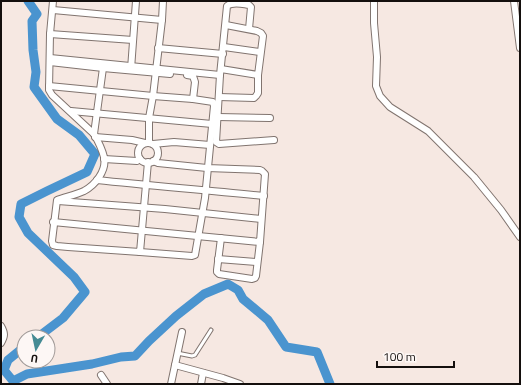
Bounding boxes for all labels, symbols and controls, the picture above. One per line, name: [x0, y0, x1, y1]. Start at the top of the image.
north arrow: [16, 329, 56, 369]
scale bar: [377, 343, 454, 369]
text: 100 m: [383, 347, 416, 366]
text: U: [30, 350, 39, 367]

